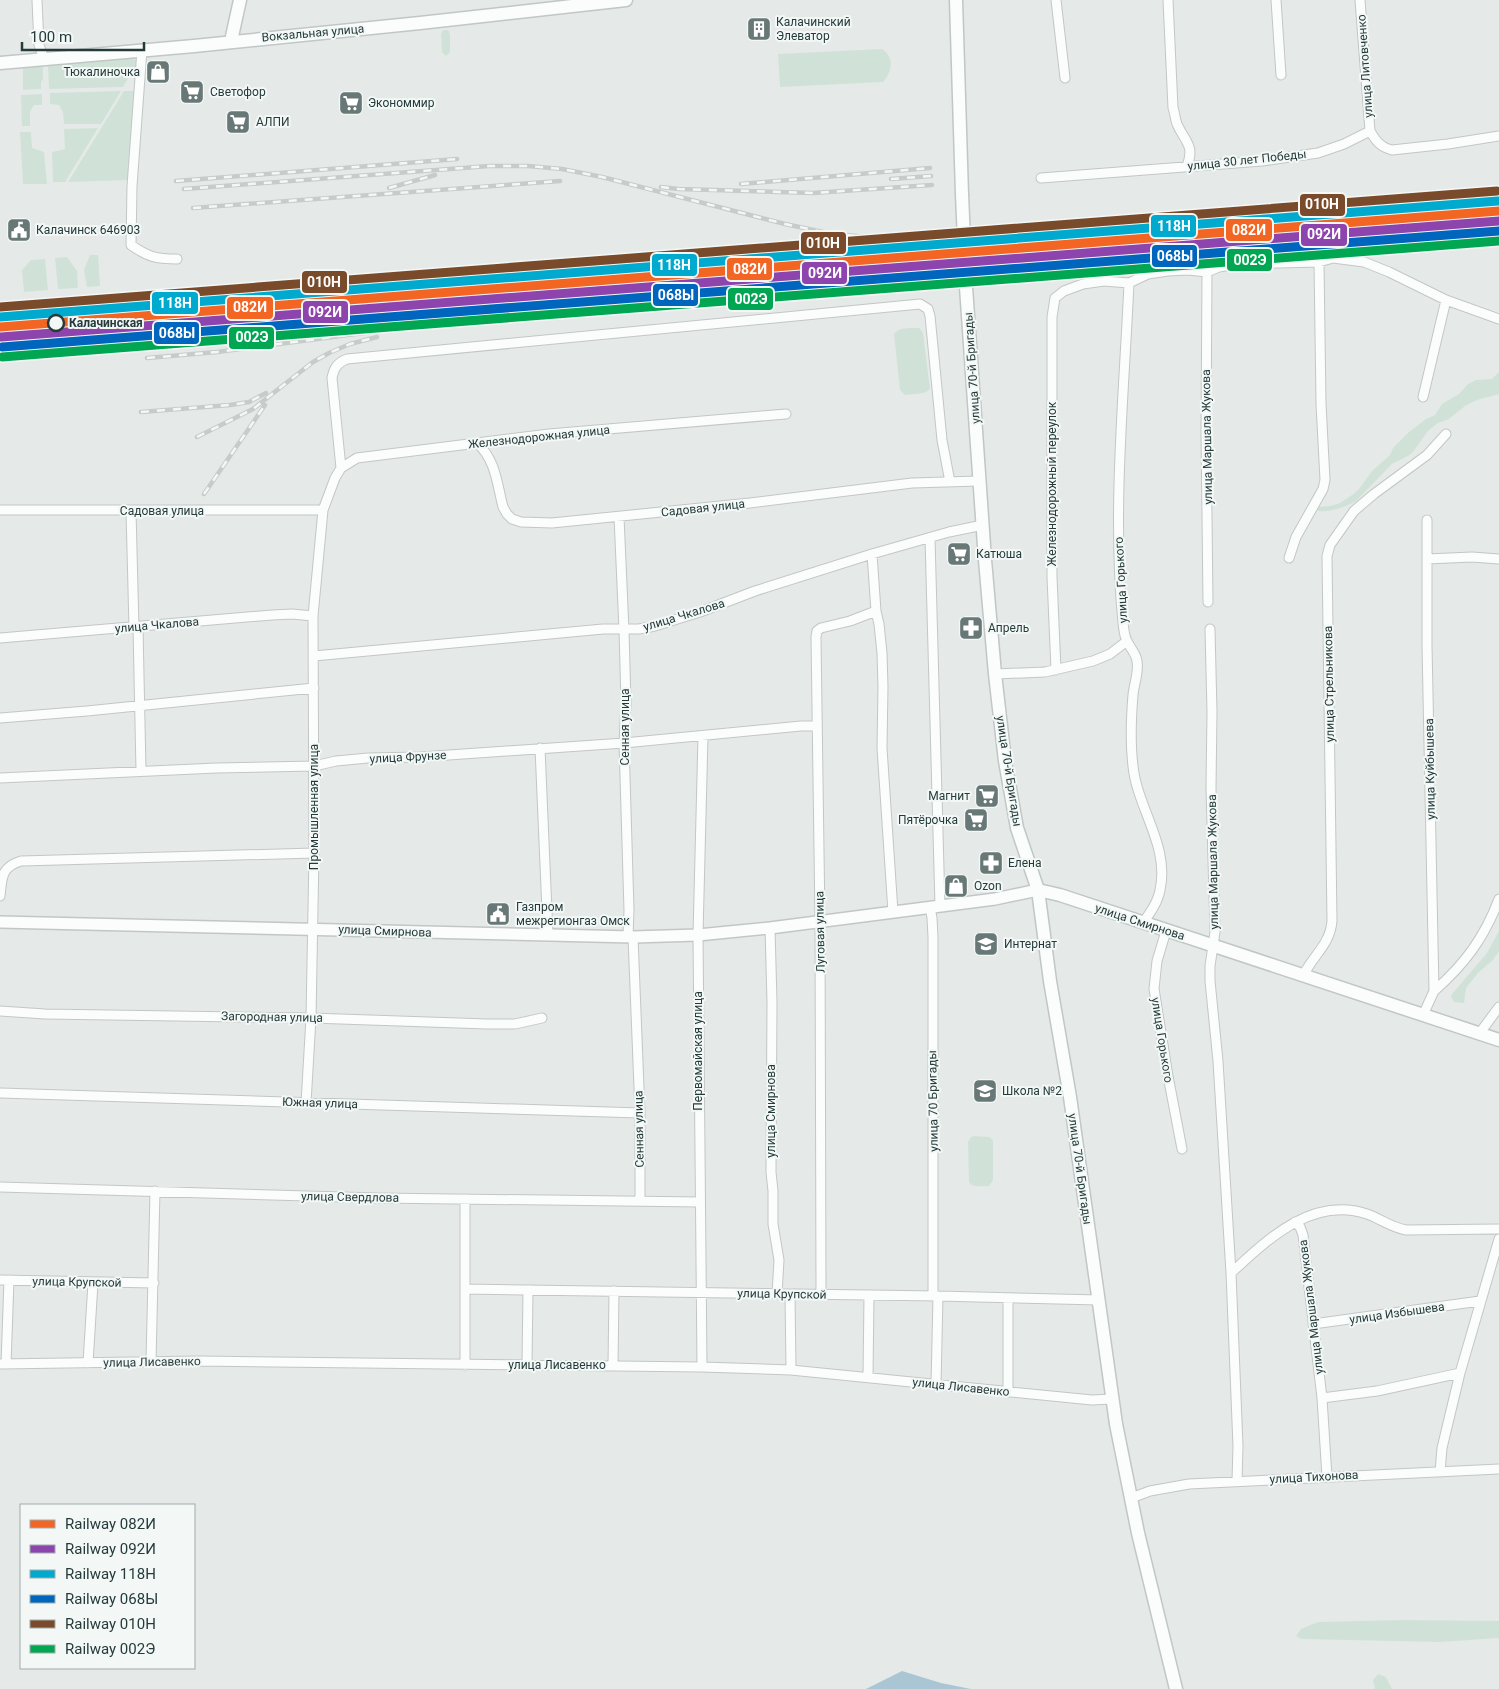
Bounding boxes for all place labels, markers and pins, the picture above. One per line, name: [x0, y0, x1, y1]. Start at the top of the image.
place label: Калачинский Элеватор: [776, 15, 851, 43]
building icon: Калачинский Элеватор: [746, 16, 772, 42]
shop icon: Тюкалиночка: [145, 59, 171, 85]
place label: Тюкалиночка: [64, 65, 140, 79]
supermarket icon: Светофор: [179, 79, 205, 105]
place label: Светофор: [210, 85, 266, 99]
supermarket icon: Экономмир: [338, 90, 364, 116]
place label: Экономмир: [368, 96, 435, 110]
supermarket icon: АЛПИ: [225, 109, 251, 135]
place label: АЛПИ: [256, 115, 290, 129]
public building icon: Калачинск 646903: [6, 217, 32, 243]
place label: Калачинск 646903: [36, 223, 140, 237]
marker: Калачинская: [47, 314, 65, 332]
place label: Калачинская: [69, 316, 143, 330]
supermarket icon: Катюша: [946, 541, 972, 567]
place label: Катюша: [976, 547, 1022, 561]
pharmacy icon: Апрель: [958, 615, 984, 641]
place label: Апрель: [988, 621, 1029, 635]
supermarket icon: Магнит: [974, 783, 1000, 809]
place label: Магнит: [928, 789, 970, 803]
supermarket icon: Пятёрочка: [963, 807, 989, 833]
place label: Пятёрочка: [898, 813, 958, 827]
pharmacy icon: Елена: [978, 850, 1004, 876]
place label: Елена: [1008, 856, 1042, 870]
shop icon: Ozon: [943, 873, 969, 899]
place label: Ozon: [974, 879, 1002, 893]
place label: Газпром межрегионгаз Омск: [516, 900, 630, 928]
public building icon: Газпром межрегионгаз Омск: [485, 901, 511, 927]
school or university icon: Интернат: [973, 931, 999, 957]
place label: Интернат: [1004, 937, 1057, 951]
school or university icon: Школа №2: [972, 1078, 998, 1104]
place label: Школа №2: [1002, 1084, 1062, 1098]

